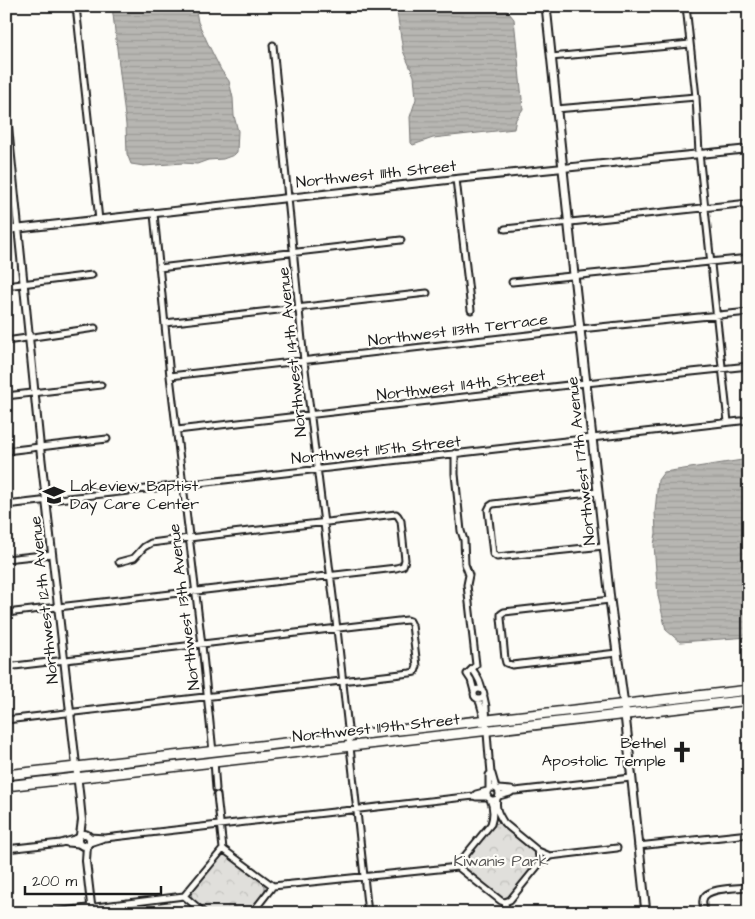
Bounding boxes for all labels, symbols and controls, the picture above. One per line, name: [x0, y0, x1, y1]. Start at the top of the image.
street label: Northwest 111th Street: [295, 155, 458, 193]
street label: Northwest 14th Avenue: [272, 266, 312, 438]
street label: Northwest 113th Terrace: [367, 308, 549, 352]
street label: Northwest 114th Street: [375, 364, 547, 406]
street label: Northwest 17th Avenue: [561, 375, 601, 546]
street label: Northwest 115th Street: [290, 430, 462, 470]
place label: Lakeview Baptist Day Care Center: [70, 475, 199, 516]
school or university icon: Lakeview Baptist Day Care Center: [41, 482, 67, 508]
street label: Northwest 12th Avenue: [24, 515, 64, 685]
street label: Northwest 13th Avenue: [163, 522, 205, 692]
street label: Northwest 119th Street: [291, 708, 461, 748]
place label: Bethel Apostolic Temple: [542, 732, 666, 772]
church icon: Bethel Apostolic Temple: [669, 739, 695, 765]
park label: Kiwanis Park: [453, 850, 549, 872]
scale bar: [25, 864, 161, 896]
text: 200 m: [32, 871, 78, 892]

